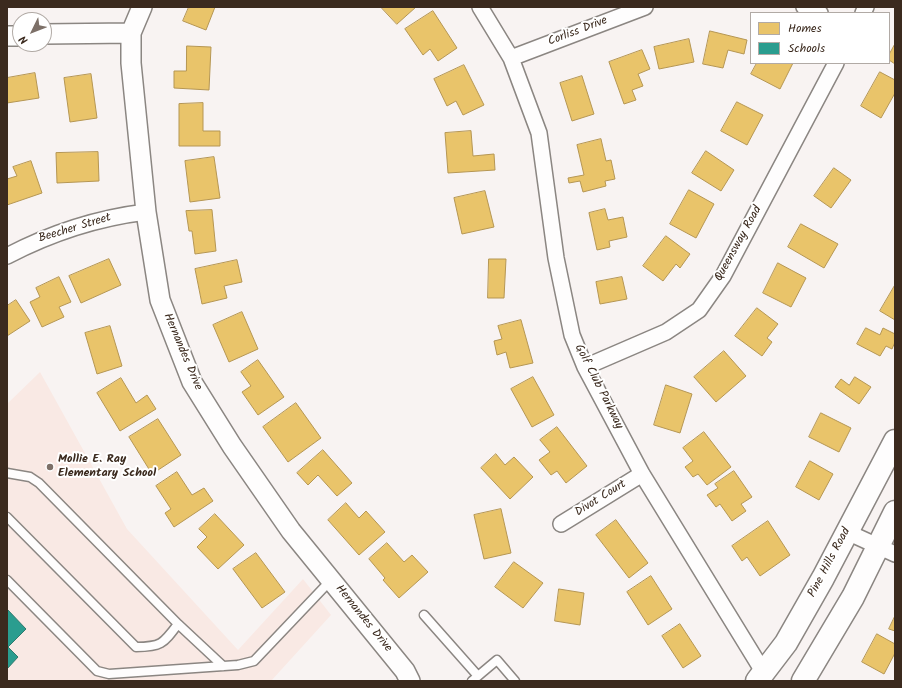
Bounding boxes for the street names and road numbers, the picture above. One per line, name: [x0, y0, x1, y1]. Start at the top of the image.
street label: Corliss Drive: [546, 14, 610, 50]
street label: Queensway Road: [712, 204, 766, 284]
street label: Beecher Street: [37, 211, 113, 247]
street label: Hernandes Drive: [159, 311, 205, 393]
street label: Golf Club Parkway: [570, 342, 626, 432]
street label: Divot Court: [573, 478, 629, 520]
street label: Pine Hills Road: [806, 526, 854, 600]
street label: Hernandes Drive: [332, 583, 394, 655]

